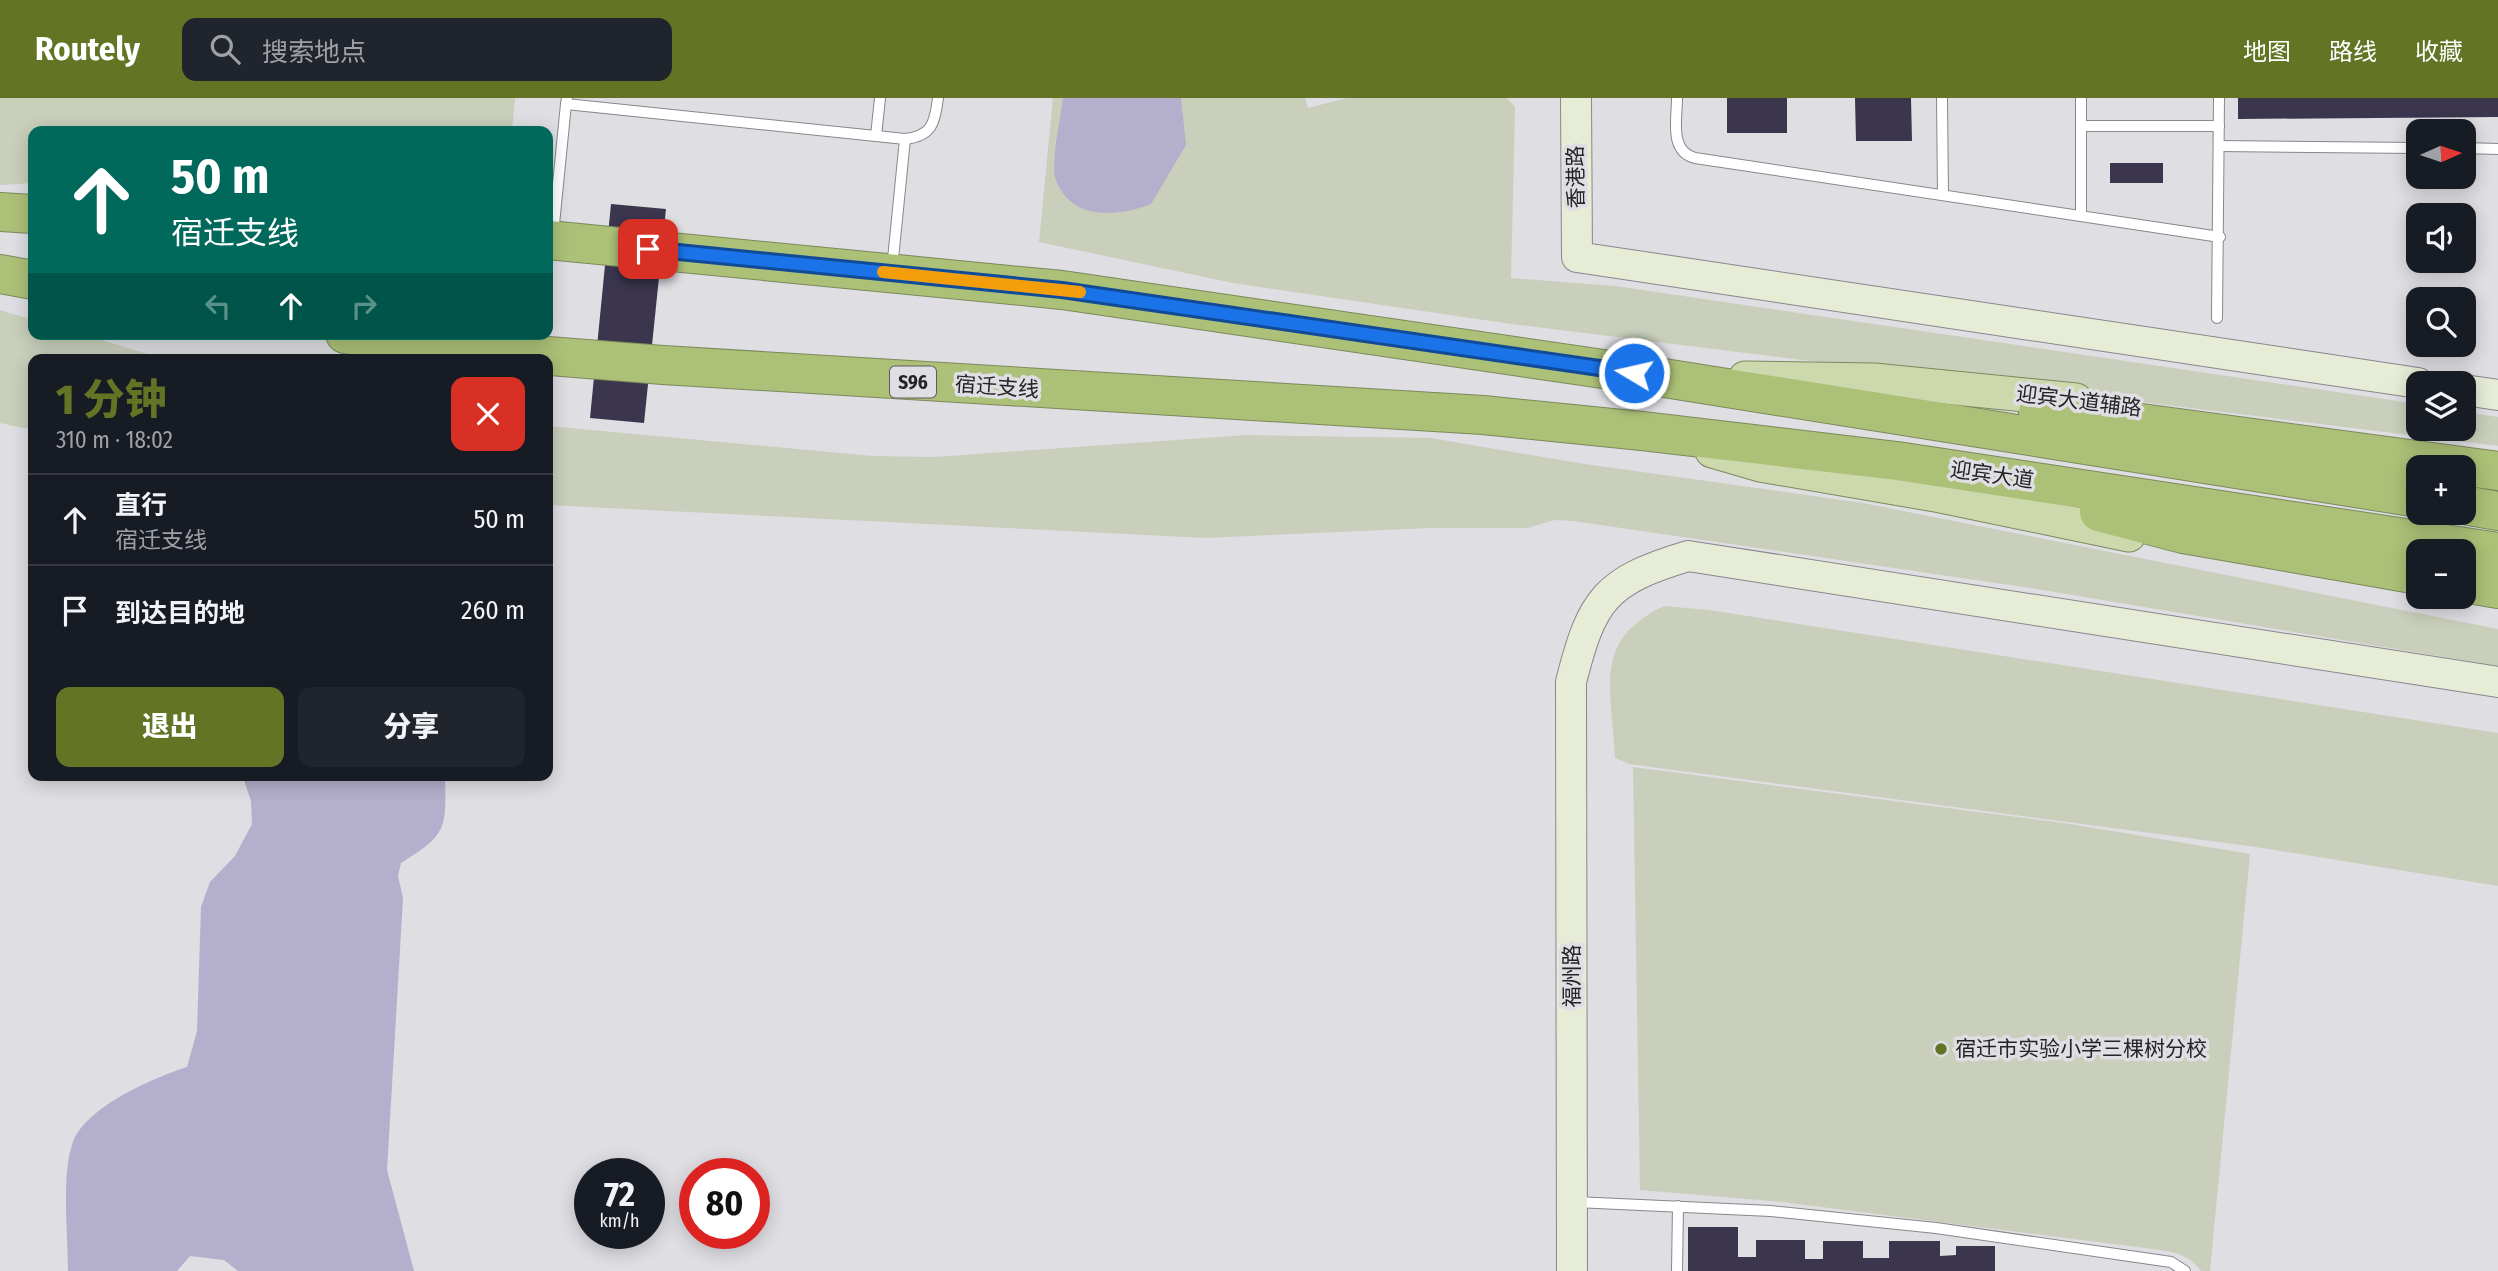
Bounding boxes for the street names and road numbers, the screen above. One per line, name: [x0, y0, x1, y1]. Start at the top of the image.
street label: 香港路: [1562, 145, 1590, 209]
road number: S96: [890, 366, 936, 398]
street label: 宿迁支线: [954, 371, 1040, 403]
street label: 迎宾大道辅路: [2015, 380, 2143, 422]
street label: 迎宾大道: [1949, 456, 2035, 494]
street label: 福州路: [1559, 945, 1585, 1008]

